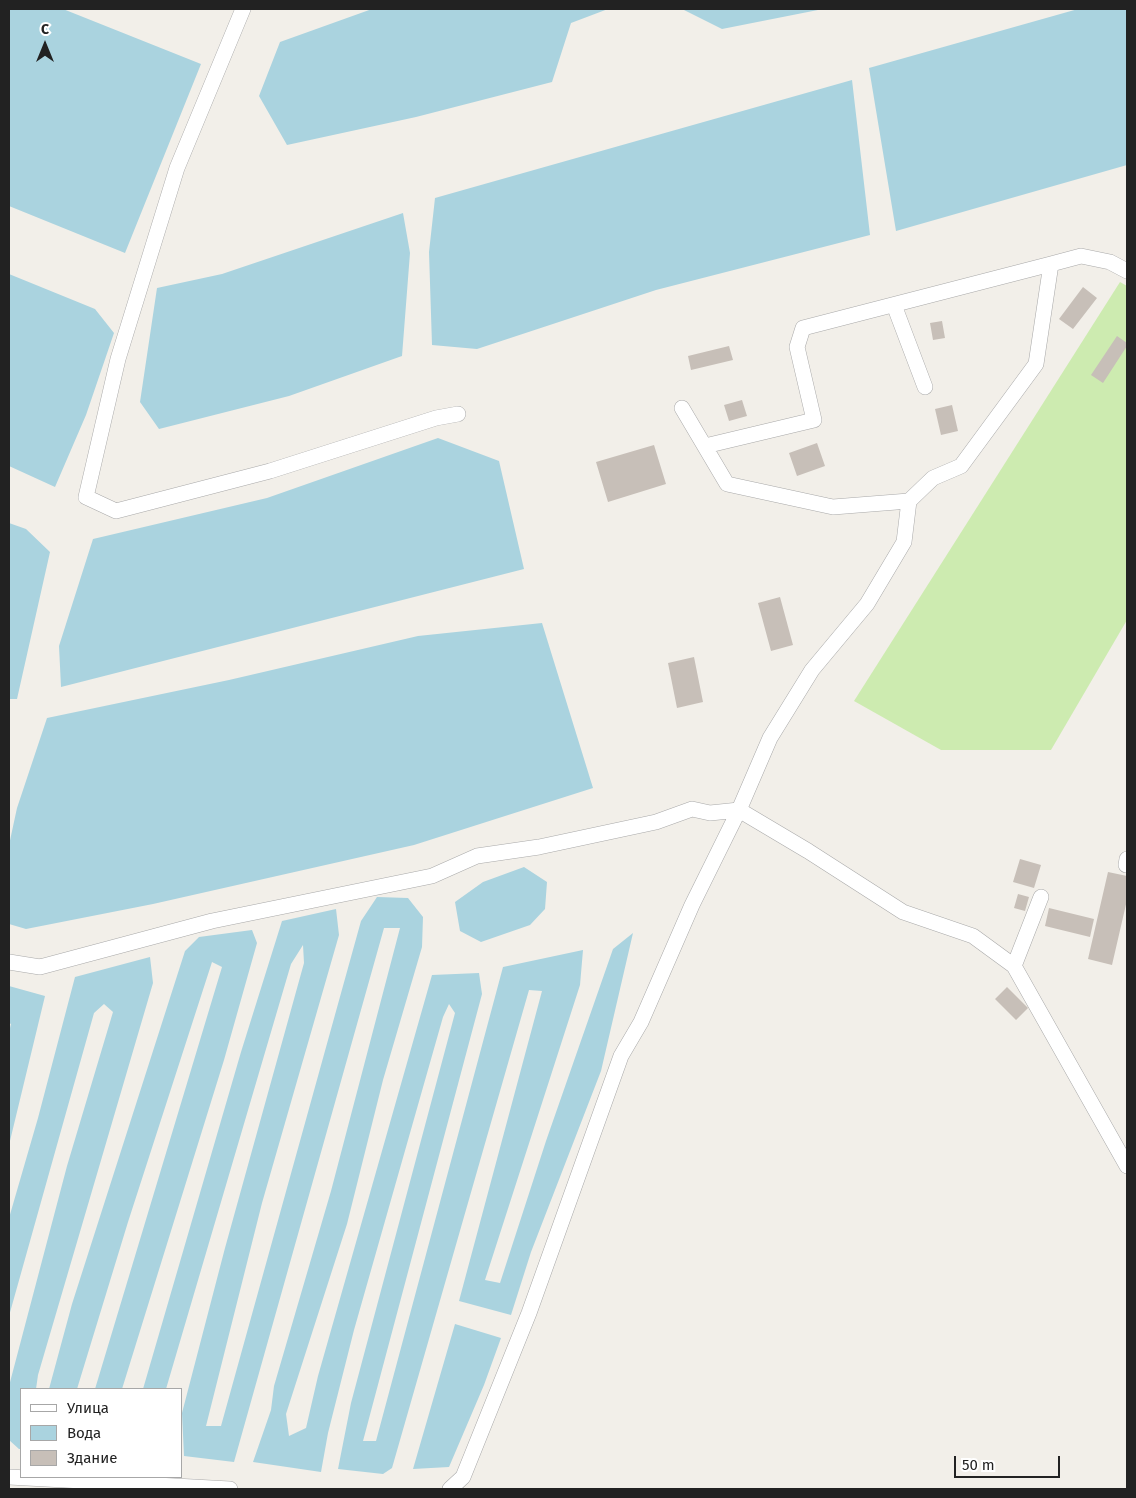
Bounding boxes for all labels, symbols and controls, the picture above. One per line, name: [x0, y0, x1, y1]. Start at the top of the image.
north arrow: [20, 20, 70, 70]
text: С: [41, 21, 49, 38]
legend: [20, 1388, 182, 1478]
text: Улица: [67, 1399, 109, 1417]
text: Вода: [67, 1424, 101, 1442]
scale bar: [956, 1446, 1062, 1478]
text: Здание: [67, 1449, 117, 1467]
text: 50 m: [962, 1456, 995, 1474]

